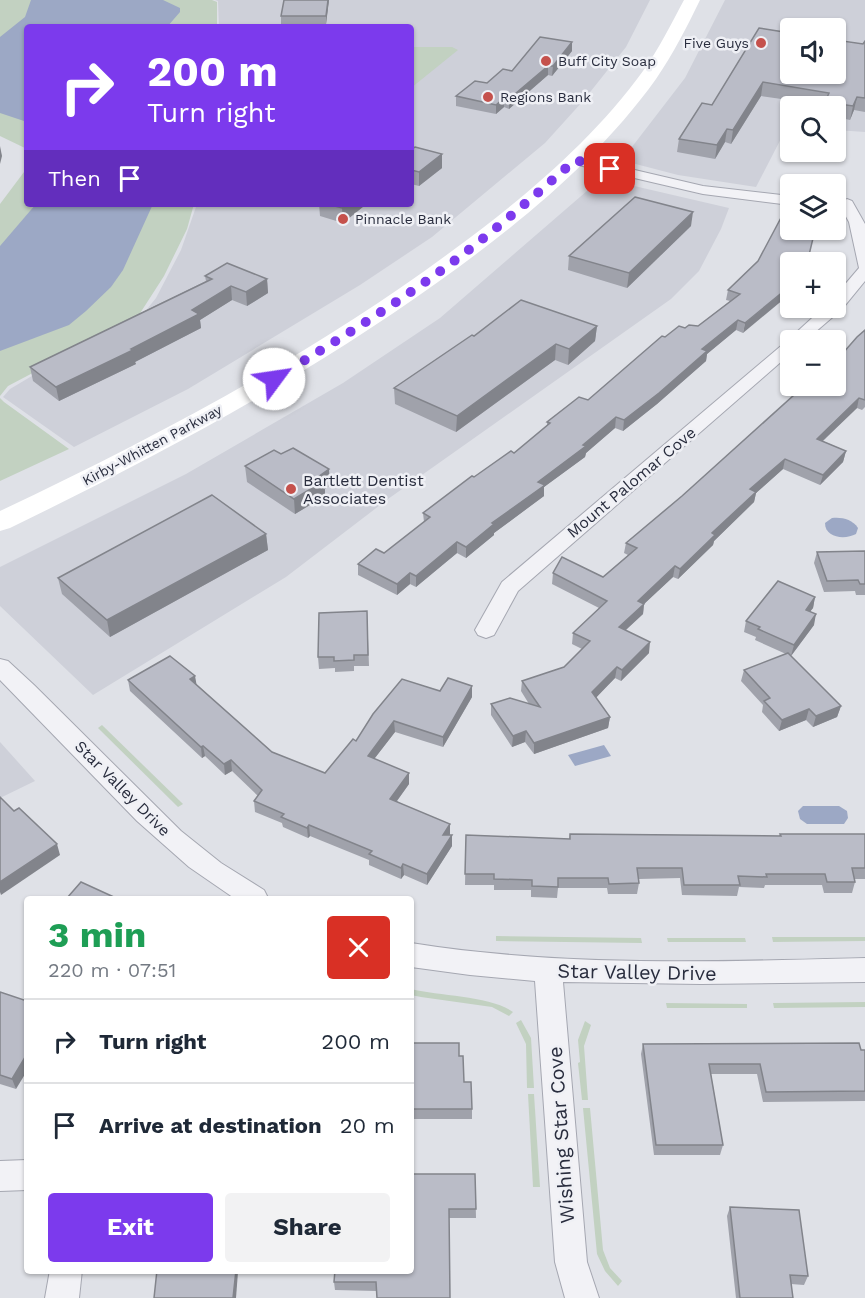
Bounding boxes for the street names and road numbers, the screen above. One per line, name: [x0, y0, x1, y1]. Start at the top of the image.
street label: Kirby-Whitten Parkway: [80, 401, 225, 489]
street label: Mount Palomar Cove: [563, 423, 700, 542]
street label: Star Valley Drive: [71, 737, 174, 840]
street label: Star Valley Drive: [557, 959, 717, 985]
street label: Wishing Star Cove: [543, 1046, 579, 1224]

